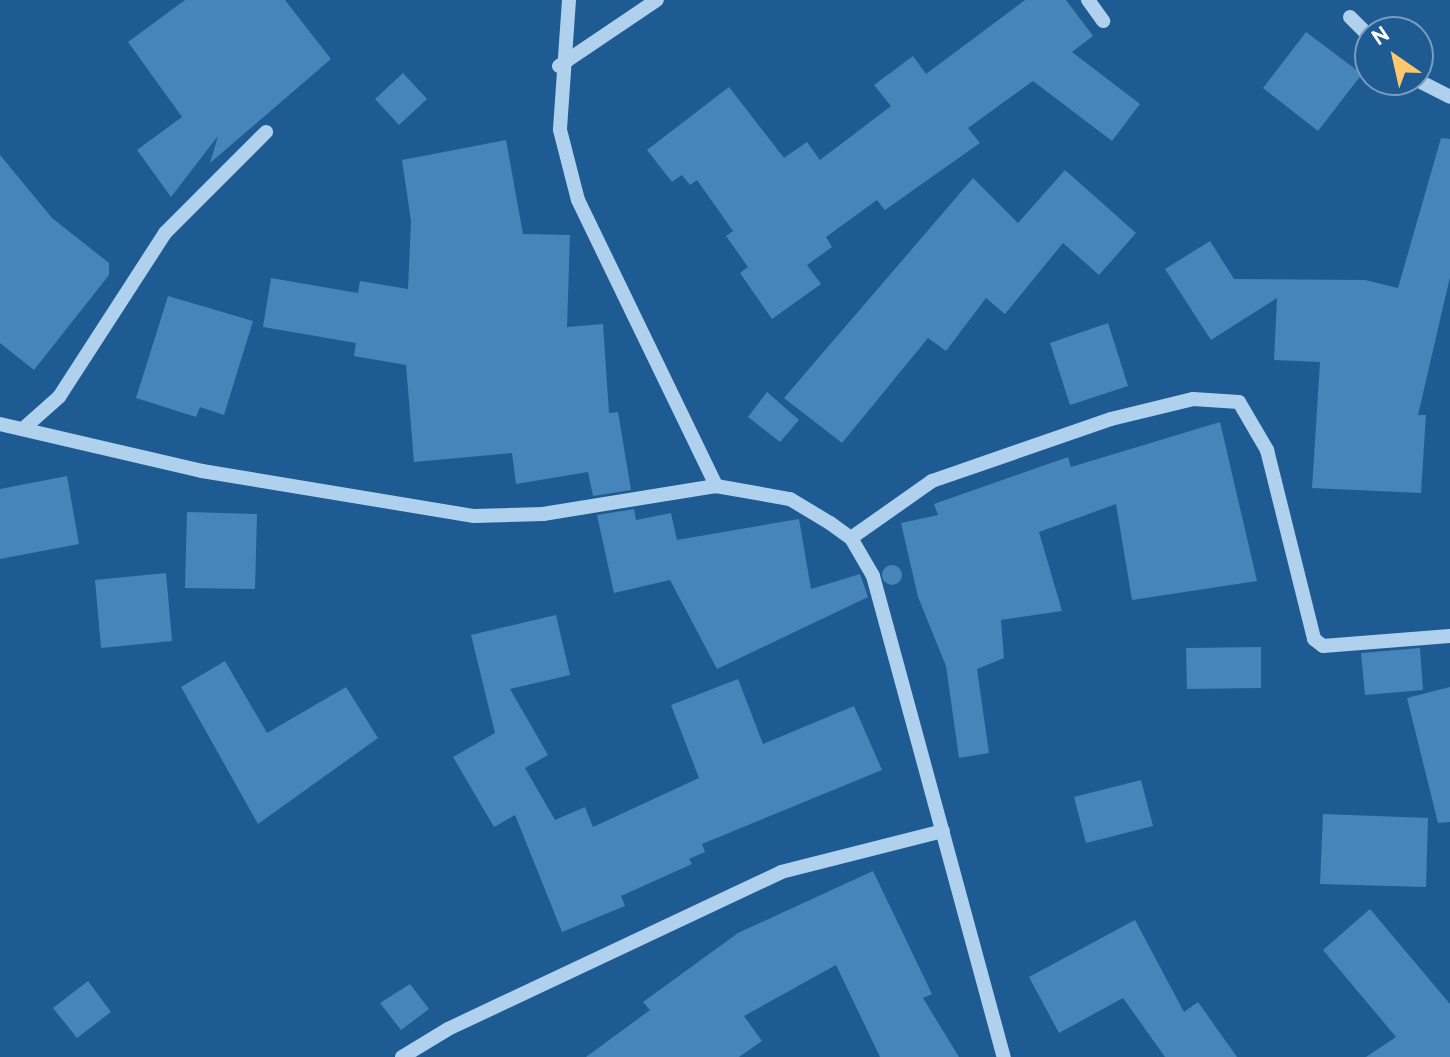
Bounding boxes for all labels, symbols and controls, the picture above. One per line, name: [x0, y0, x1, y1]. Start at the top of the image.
north arrow: [1354, 16, 1434, 96]
text: N: [1367, 22, 1396, 53]

